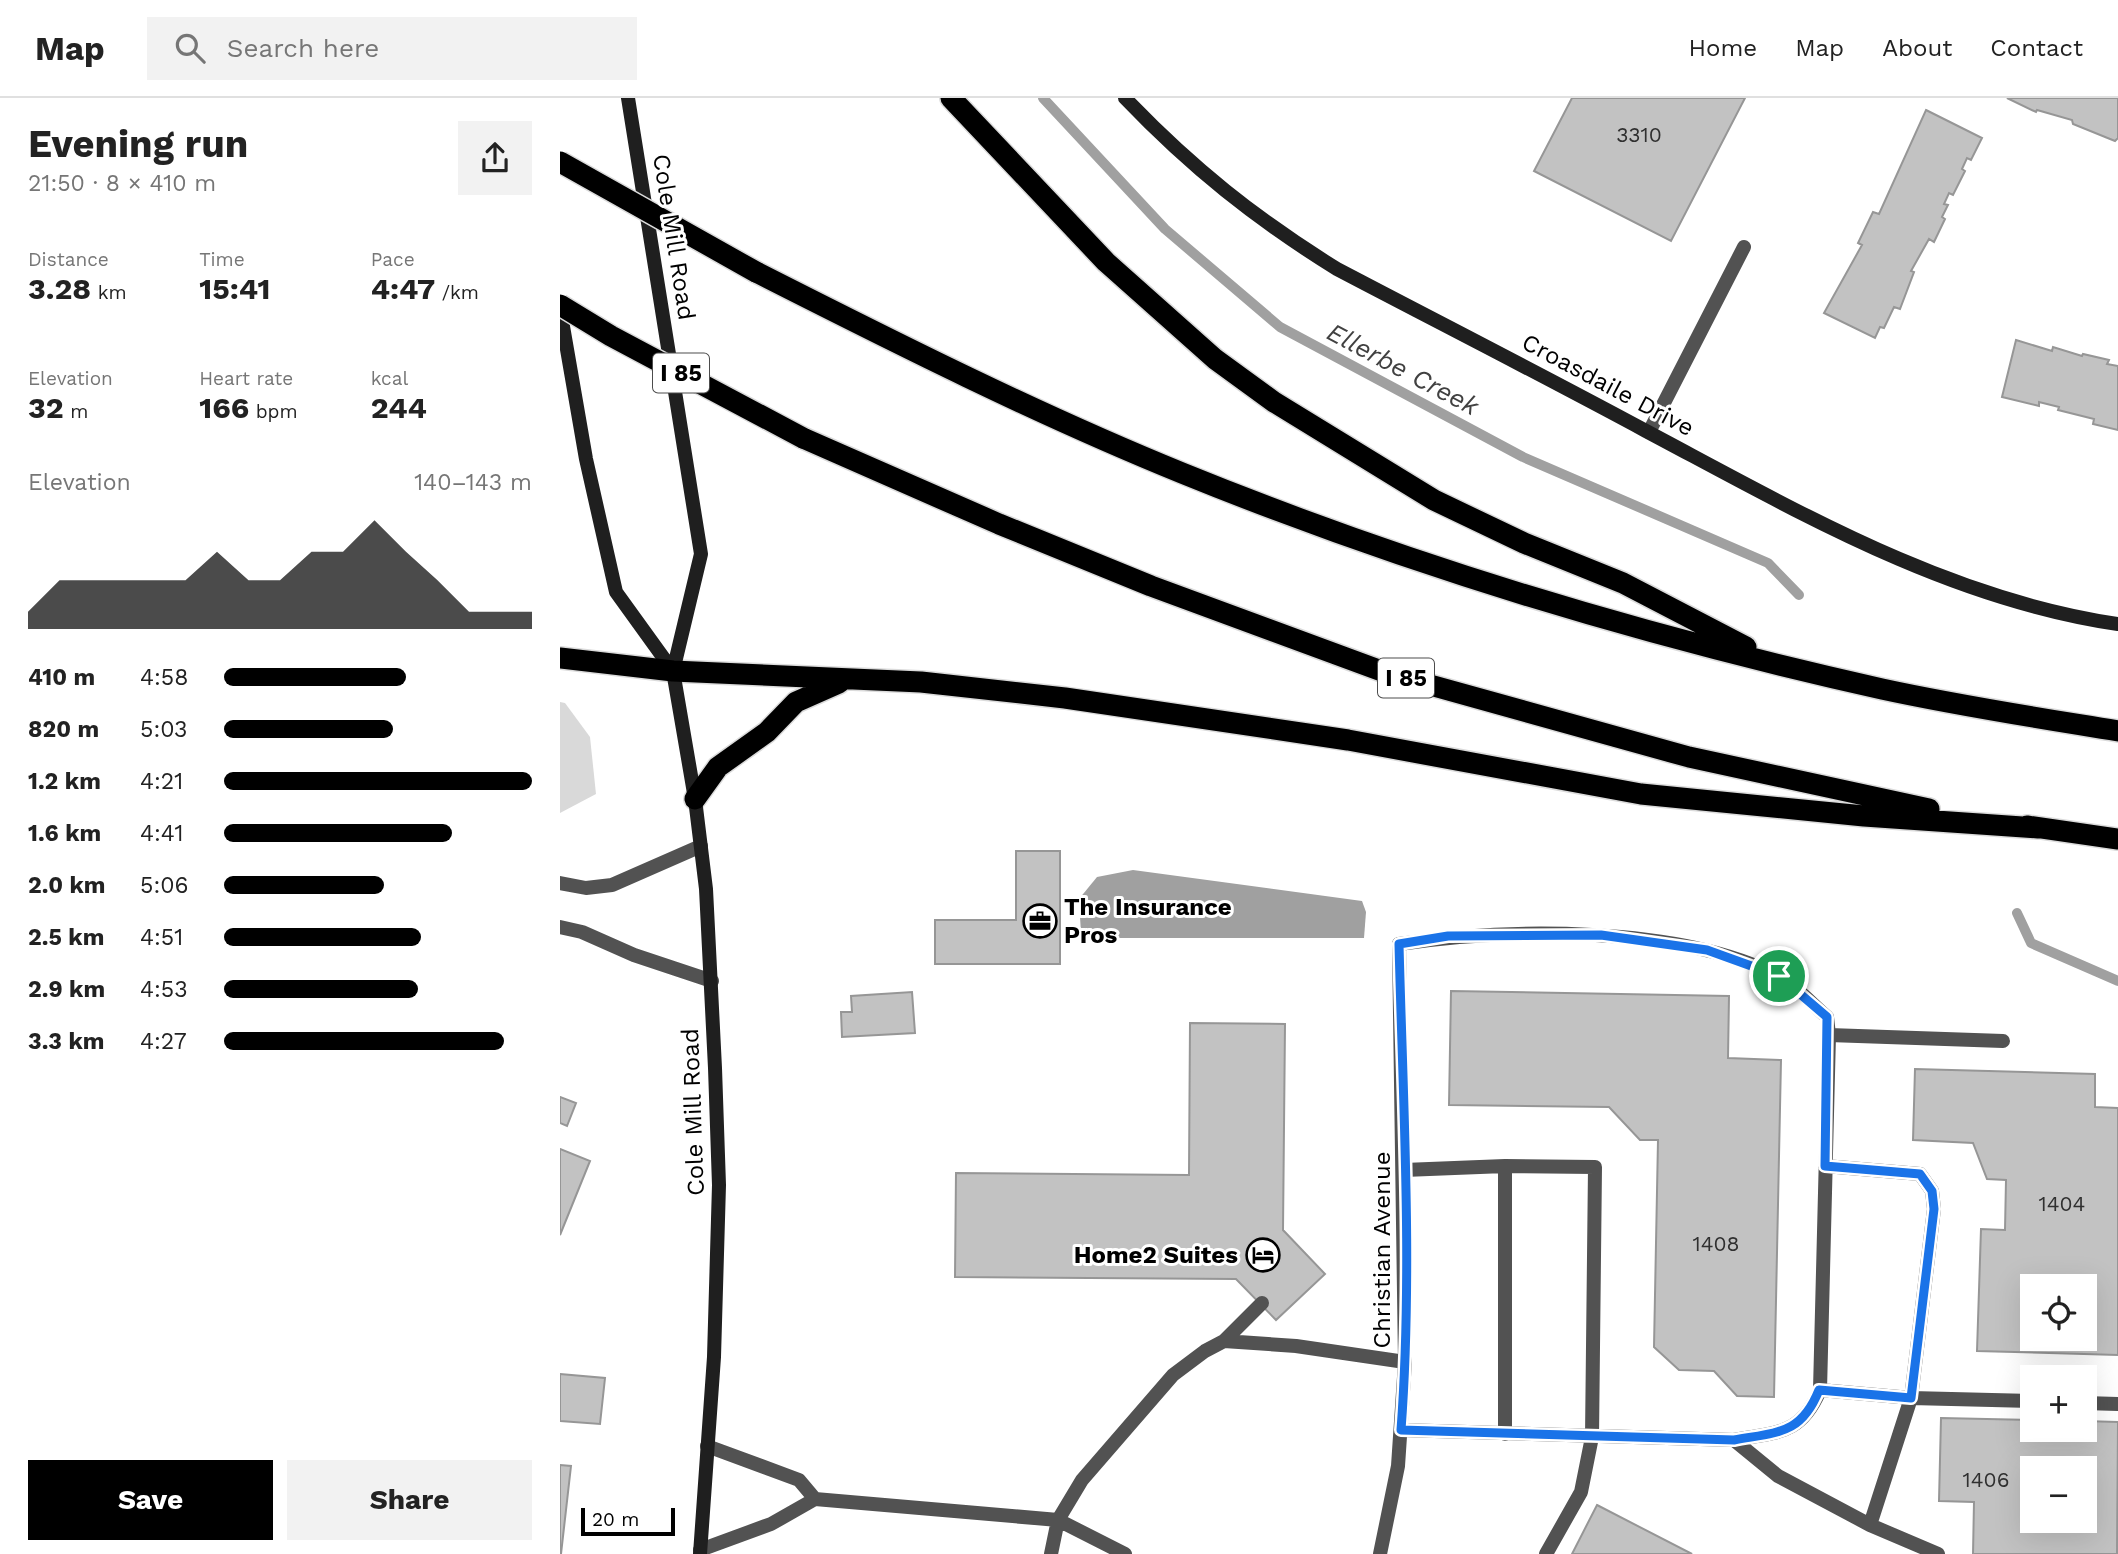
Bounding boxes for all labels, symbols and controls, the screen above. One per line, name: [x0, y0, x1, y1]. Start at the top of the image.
search box: [147, 17, 637, 80]
text: Map: [35, 29, 105, 68]
icon: search: [171, 29, 209, 67]
text: Search here: [227, 33, 379, 63]
text: Home: [1689, 34, 1757, 62]
text: Map: [1795, 34, 1844, 62]
text: About: [1882, 34, 1952, 62]
text: Contact: [1990, 34, 2083, 62]
button: share: [458, 121, 532, 195]
text: Evening run: [28, 122, 248, 166]
house number: 3310: [1616, 122, 1662, 147]
street label: Cole Mill Road: [647, 152, 701, 322]
text: 21:50 · 8 × 410 m: [28, 170, 216, 197]
text: Distance: [28, 248, 109, 271]
text: Time: [199, 248, 245, 271]
text: Pace: [371, 248, 415, 271]
text: 3.28: [28, 271, 91, 306]
text: 15:41: [199, 271, 270, 306]
text: 4:47: [371, 271, 435, 306]
text: km: [91, 281, 127, 304]
text: /km: [435, 281, 479, 304]
water label: Ellerbe Creek: [1322, 316, 1485, 422]
street label: Croasdaile Drive: [1517, 328, 1699, 442]
road number: I 85: [653, 354, 709, 392]
text: Elevation: [28, 367, 113, 390]
text: Heart rate: [199, 367, 293, 390]
text: kcal: [371, 367, 408, 390]
text: 32: [28, 390, 64, 425]
text: 166: [199, 390, 249, 425]
text: 244: [371, 390, 427, 425]
text: m: [64, 400, 88, 423]
text: bpm: [249, 400, 298, 423]
text: Elevation: [28, 469, 131, 496]
text: 140–143 m: [414, 469, 532, 496]
road number: I 85: [1378, 658, 1434, 698]
text: 410 m: [28, 664, 95, 691]
text: 4:58: [140, 664, 188, 691]
text: 820 m: [28, 716, 99, 743]
text: 5:03: [140, 716, 187, 743]
text: 1.2 km: [28, 768, 101, 795]
text: 4:21: [140, 768, 183, 795]
text: 1.6 km: [28, 820, 101, 847]
text: 4:41: [140, 820, 184, 847]
text: 2.0 km: [28, 872, 106, 899]
text: 5:06: [140, 872, 188, 899]
place label: The Insurance Pros: [1064, 893, 1232, 949]
office icon: The Insurance Pros: [1021, 902, 1059, 940]
text: 2.5 km: [28, 924, 104, 951]
text: 4:51: [140, 924, 183, 951]
pin: [1749, 946, 1809, 1006]
icon: arrive: [1760, 957, 1798, 995]
text: 2.9 km: [28, 976, 105, 1003]
text: 4:53: [140, 976, 188, 1003]
text: 3.3 km: [28, 1028, 104, 1055]
text: 4:27: [140, 1028, 187, 1055]
street label: Cole Mill Road: [676, 1028, 710, 1196]
street label: Christian Avenue: [1368, 1151, 1396, 1349]
house number: 1404: [2039, 1191, 2085, 1216]
house number: 1408: [1692, 1231, 1740, 1256]
hotel icon: Home2 Suites: [1244, 1236, 1282, 1274]
place label: Home2 Suites: [1074, 1241, 1238, 1269]
map controls: [2020, 1274, 2097, 1533]
button: locate: [2020, 1274, 2097, 1351]
button: +: [2020, 1365, 2097, 1442]
button: −: [2020, 1456, 2097, 1533]
button: Save: [28, 1460, 273, 1540]
button: Share: [287, 1460, 532, 1540]
house number: 1406: [1963, 1467, 2009, 1492]
scale bar: [581, 1505, 676, 1537]
text: 20 m: [592, 1508, 639, 1531]

